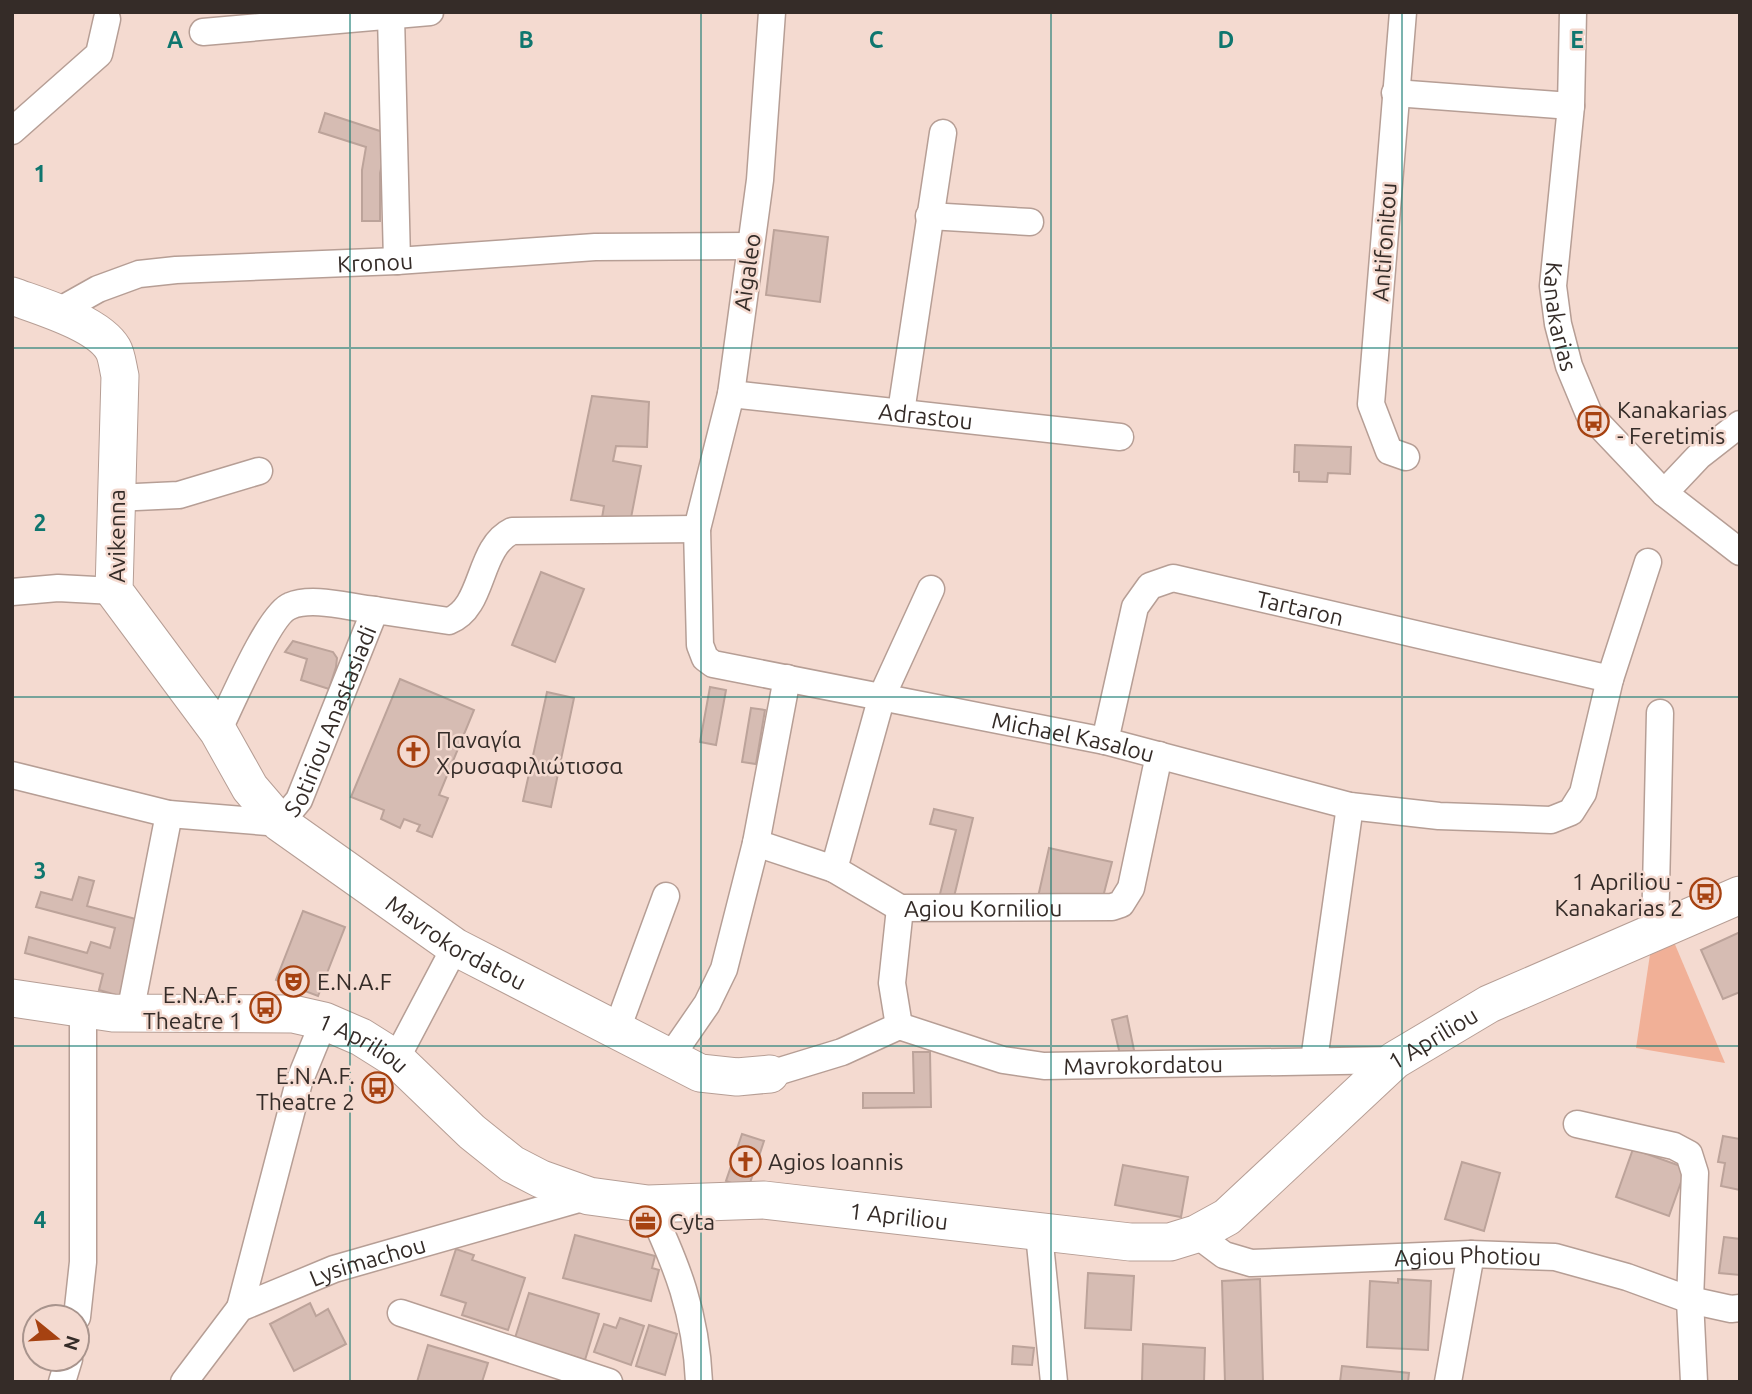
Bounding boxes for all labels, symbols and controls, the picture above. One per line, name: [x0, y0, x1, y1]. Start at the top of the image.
text: A: [167, 27, 183, 52]
text: B: [518, 27, 534, 52]
text: C: [869, 27, 884, 52]
text: D: [1218, 27, 1234, 52]
text: E: [1570, 27, 1584, 52]
text: 1: [34, 161, 46, 186]
street label: Antifonitou: [1367, 182, 1401, 302]
street label: Aigaleo: [729, 232, 765, 312]
street label: Kronou: [337, 247, 414, 276]
street label: Kanakarias: [1540, 261, 1582, 374]
place label: Kanakarias - Feretimis: [1617, 397, 1727, 448]
street label: Adrastou: [877, 398, 974, 433]
bus stop icon: Kanakarias - Feretimis: [1577, 405, 1611, 439]
street label: Avikenna: [104, 489, 129, 583]
text: 2: [34, 510, 46, 535]
street label: Tartaron: [1254, 585, 1346, 630]
street label: Sotiriou Anastasiadi: [279, 622, 380, 821]
street label: Michael Kasalou: [990, 707, 1157, 766]
place label: Παναγία Χρυσαφιλιώτισσα: [436, 727, 623, 778]
church icon: Παναγία Χρυσαφιλιώτισσα: [396, 735, 430, 769]
text: 3: [34, 858, 46, 883]
place label: 1 Apriliou - Kanakarias 2: [1554, 869, 1683, 920]
bus stop icon: 1 Apriliou - Kanakarias 2: [1689, 877, 1723, 911]
street label: Mavrokordatou: [382, 890, 531, 994]
street label: Agiou Korniliou: [904, 895, 1062, 920]
theatre icon: E.N.A.F: [277, 964, 311, 998]
place label: E.N.A.F: [317, 969, 392, 994]
place label: E.N.A.F. Theatre 1: [143, 982, 242, 1033]
bus stop icon: E.N.A.F. Theatre 1: [248, 990, 282, 1024]
street label: 1 Apriliou: [1384, 1001, 1482, 1074]
street label: 1 Apriliou: [315, 1008, 414, 1077]
street label: Mavrokordatou: [1063, 1050, 1223, 1078]
place label: E.N.A.F. Theatre 2: [256, 1063, 355, 1114]
bus stop icon: E.N.A.F. Theatre 2: [361, 1071, 395, 1105]
church icon: Agios Ioannis: [728, 1144, 762, 1178]
place label: Agios Ioannis: [768, 1149, 903, 1174]
street label: 1 Apriliou: [848, 1197, 950, 1234]
office icon: Cyta: [629, 1204, 663, 1238]
text: 4: [34, 1207, 47, 1232]
place label: Cyta: [669, 1209, 715, 1234]
street label: Lysimachou: [305, 1231, 428, 1290]
street label: Agiou Photiou: [1394, 1241, 1542, 1270]
north arrow: [21, 1303, 91, 1373]
text: N: [60, 1333, 85, 1353]

